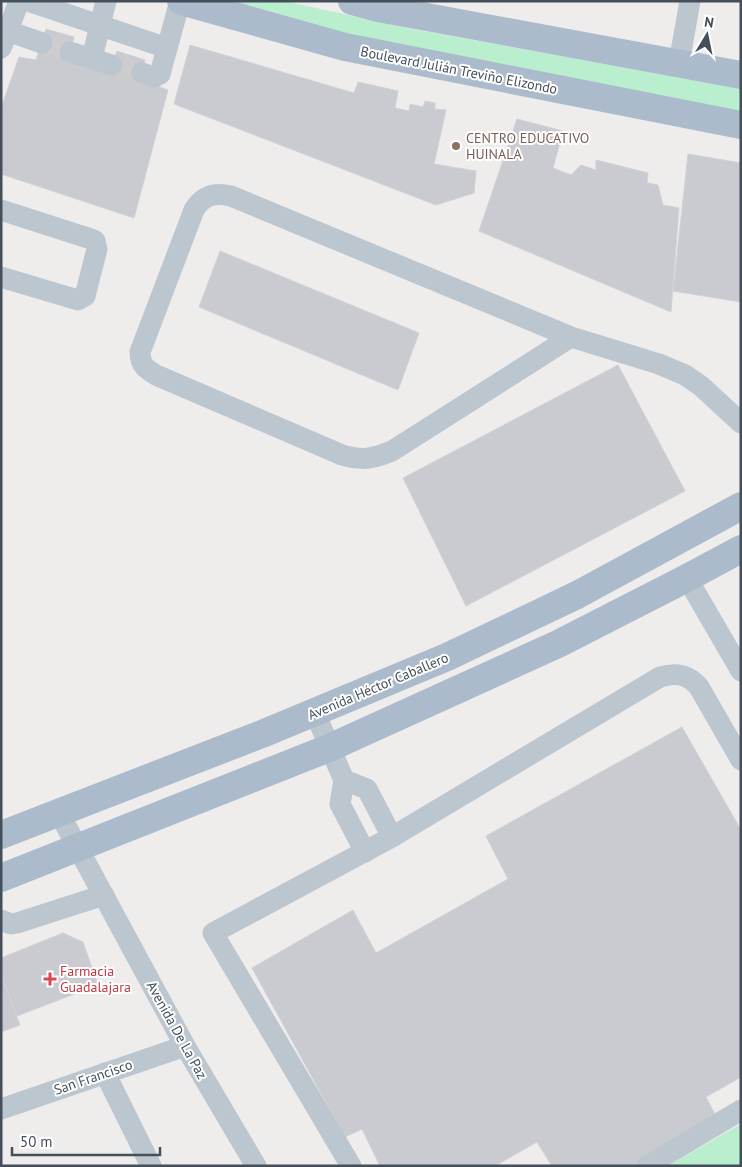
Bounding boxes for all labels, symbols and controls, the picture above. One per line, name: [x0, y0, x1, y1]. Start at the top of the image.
north arrow: [682, 10, 732, 60]
text: N: [703, 13, 715, 32]
street label: Boulevard Julián Treviño Elizondo: [359, 42, 559, 98]
place label: CENTRO EDUCATIVO HUINALA: [466, 129, 589, 163]
marker: CENTRO EDUCATIVO HUINALA: [450, 140, 462, 152]
street label: Avenida Héctor Caballero: [305, 648, 451, 724]
place label: Farmacia Guadalajara: [60, 962, 131, 996]
marker: Farmacia Guadalajara: [44, 973, 56, 985]
street label: Avenida De La Paz: [143, 978, 211, 1082]
street label: San Francisco: [51, 1055, 135, 1099]
scale bar: [12, 1124, 160, 1156]
text: 50 m: [20, 1132, 53, 1151]

